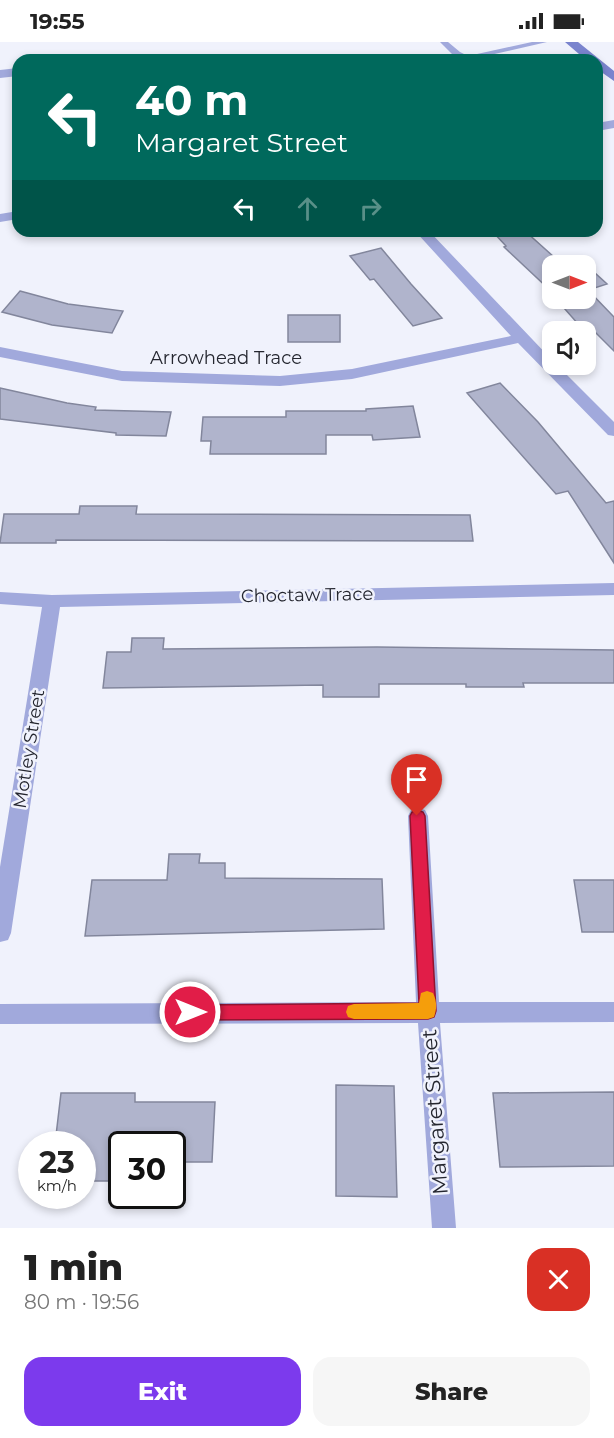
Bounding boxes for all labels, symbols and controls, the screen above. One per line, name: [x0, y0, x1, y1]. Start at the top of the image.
text: 19:55: [30, 8, 84, 35]
text: 40 m: [135, 74, 248, 126]
icon: left: [36, 78, 114, 156]
text: Margaret Street: [135, 126, 348, 159]
icon: left: [228, 192, 261, 225]
icon: ahead: [291, 192, 324, 225]
icon: right: [354, 192, 387, 225]
north arrow: [542, 255, 596, 309]
map controls: [542, 255, 596, 375]
button: sound: [542, 321, 596, 375]
street label: Arrowhead Trace: [150, 347, 302, 369]
street label: Choctaw Trace: [241, 583, 374, 607]
street label: Motley Street: [9, 688, 49, 810]
pin: [391, 754, 442, 816]
icon: arrive: [400, 763, 433, 796]
position arrow: [158, 980, 222, 1044]
street label: Margaret Street: [416, 1028, 453, 1196]
speed limit sign: 30: [108, 1131, 186, 1209]
text: 23: [39, 1144, 75, 1181]
text: km/h: [37, 1176, 77, 1195]
text: 1 min: [24, 1245, 123, 1289]
button: close: [527, 1248, 590, 1311]
text: 80 m · 19:56: [24, 1290, 139, 1314]
button: Exit: [24, 1357, 301, 1426]
button: Share: [313, 1357, 590, 1426]

